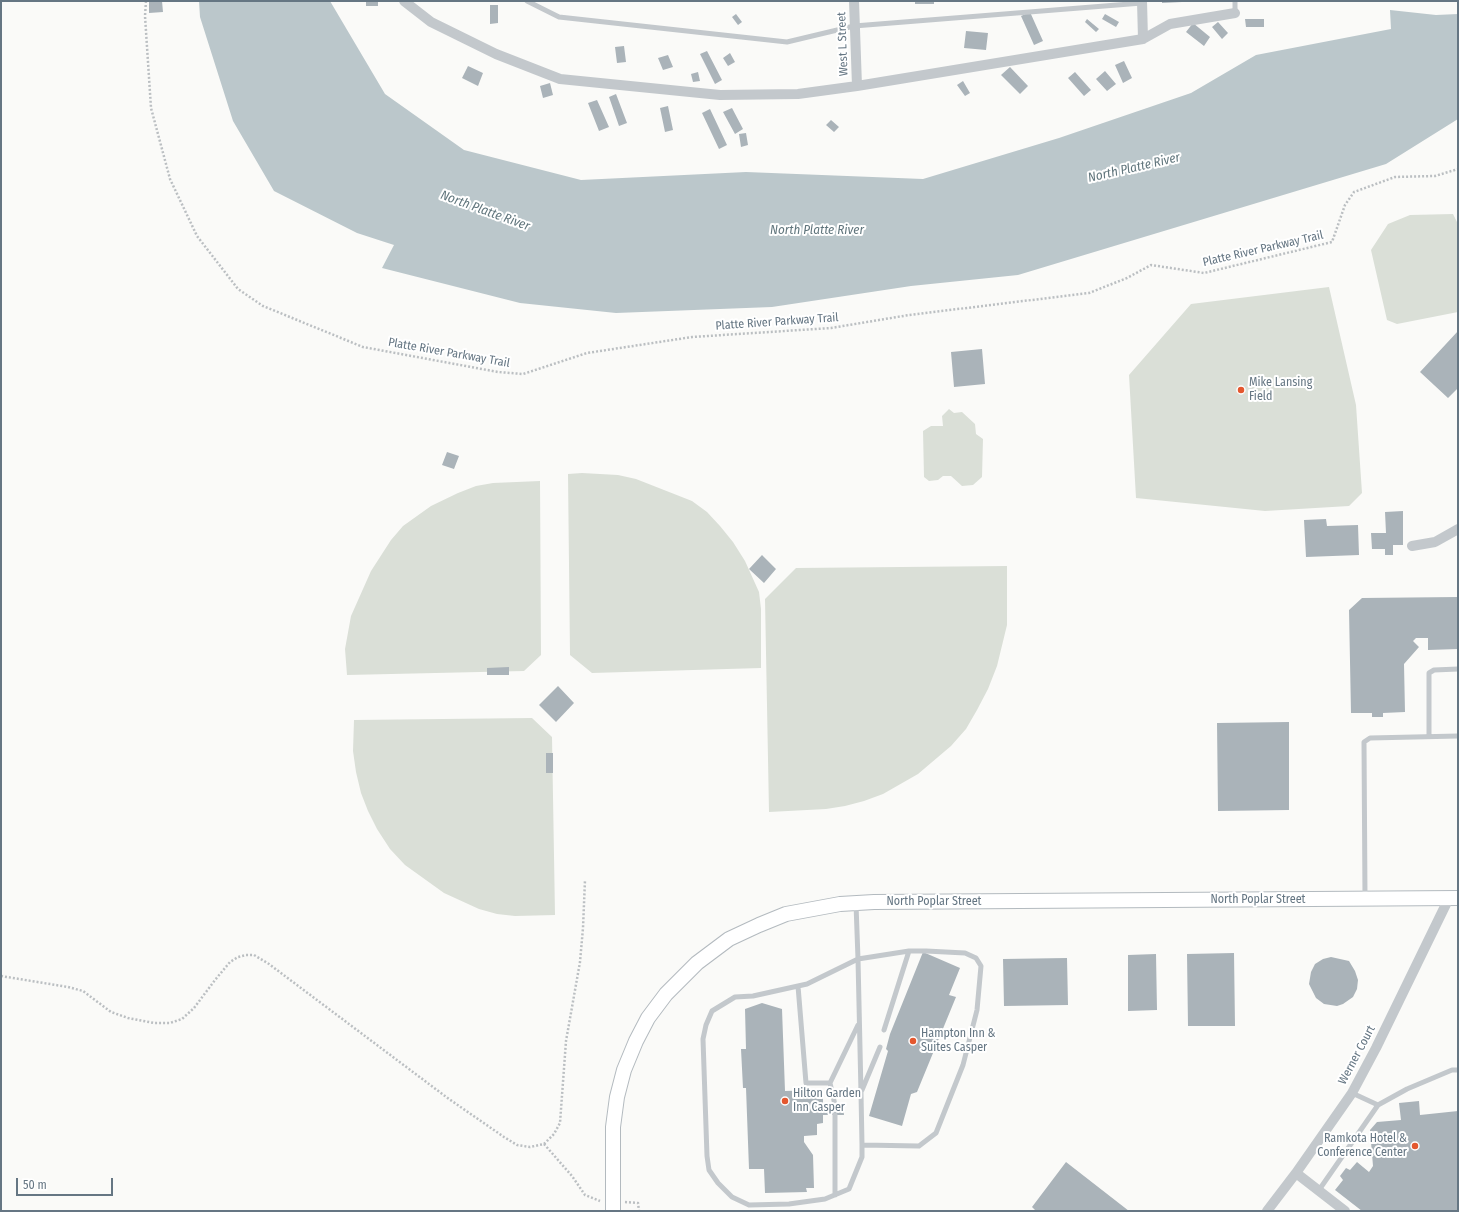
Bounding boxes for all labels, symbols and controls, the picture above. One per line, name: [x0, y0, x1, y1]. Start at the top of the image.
street label: West L Street: [835, 12, 851, 76]
water label: North Platte River: [1086, 150, 1182, 186]
water label: North Platte River: [438, 188, 532, 234]
water label: North Platte River: [770, 222, 864, 238]
street label: Platte River Parkway Trail: [1201, 228, 1325, 270]
street label: Platte River Parkway Trail: [715, 311, 839, 333]
street label: Platte River Parkway Trail: [387, 335, 511, 371]
place label: Mike Lansing Field: [1249, 376, 1312, 404]
marker: Mike Lansing Field: [1236, 385, 1246, 395]
street label: North Poplar Street: [1211, 893, 1305, 907]
street label: North Poplar Street: [887, 895, 981, 909]
street label: Werner Court: [1335, 1023, 1379, 1087]
place label: Hampton Inn & Suites Casper: [921, 1027, 996, 1055]
marker: Hampton Inn & Suites Casper: [908, 1036, 918, 1046]
place label: Hilton Garden Inn Casper: [793, 1087, 861, 1115]
marker: Hilton Garden Inn Casper: [780, 1096, 790, 1106]
place label: Ramkota Hotel & Conference Center: [1317, 1132, 1407, 1160]
marker: Ramkota Hotel & Conference Center: [1410, 1141, 1420, 1151]
scale bar: [18, 1170, 115, 1196]
text: 50 m: [23, 1178, 47, 1192]

